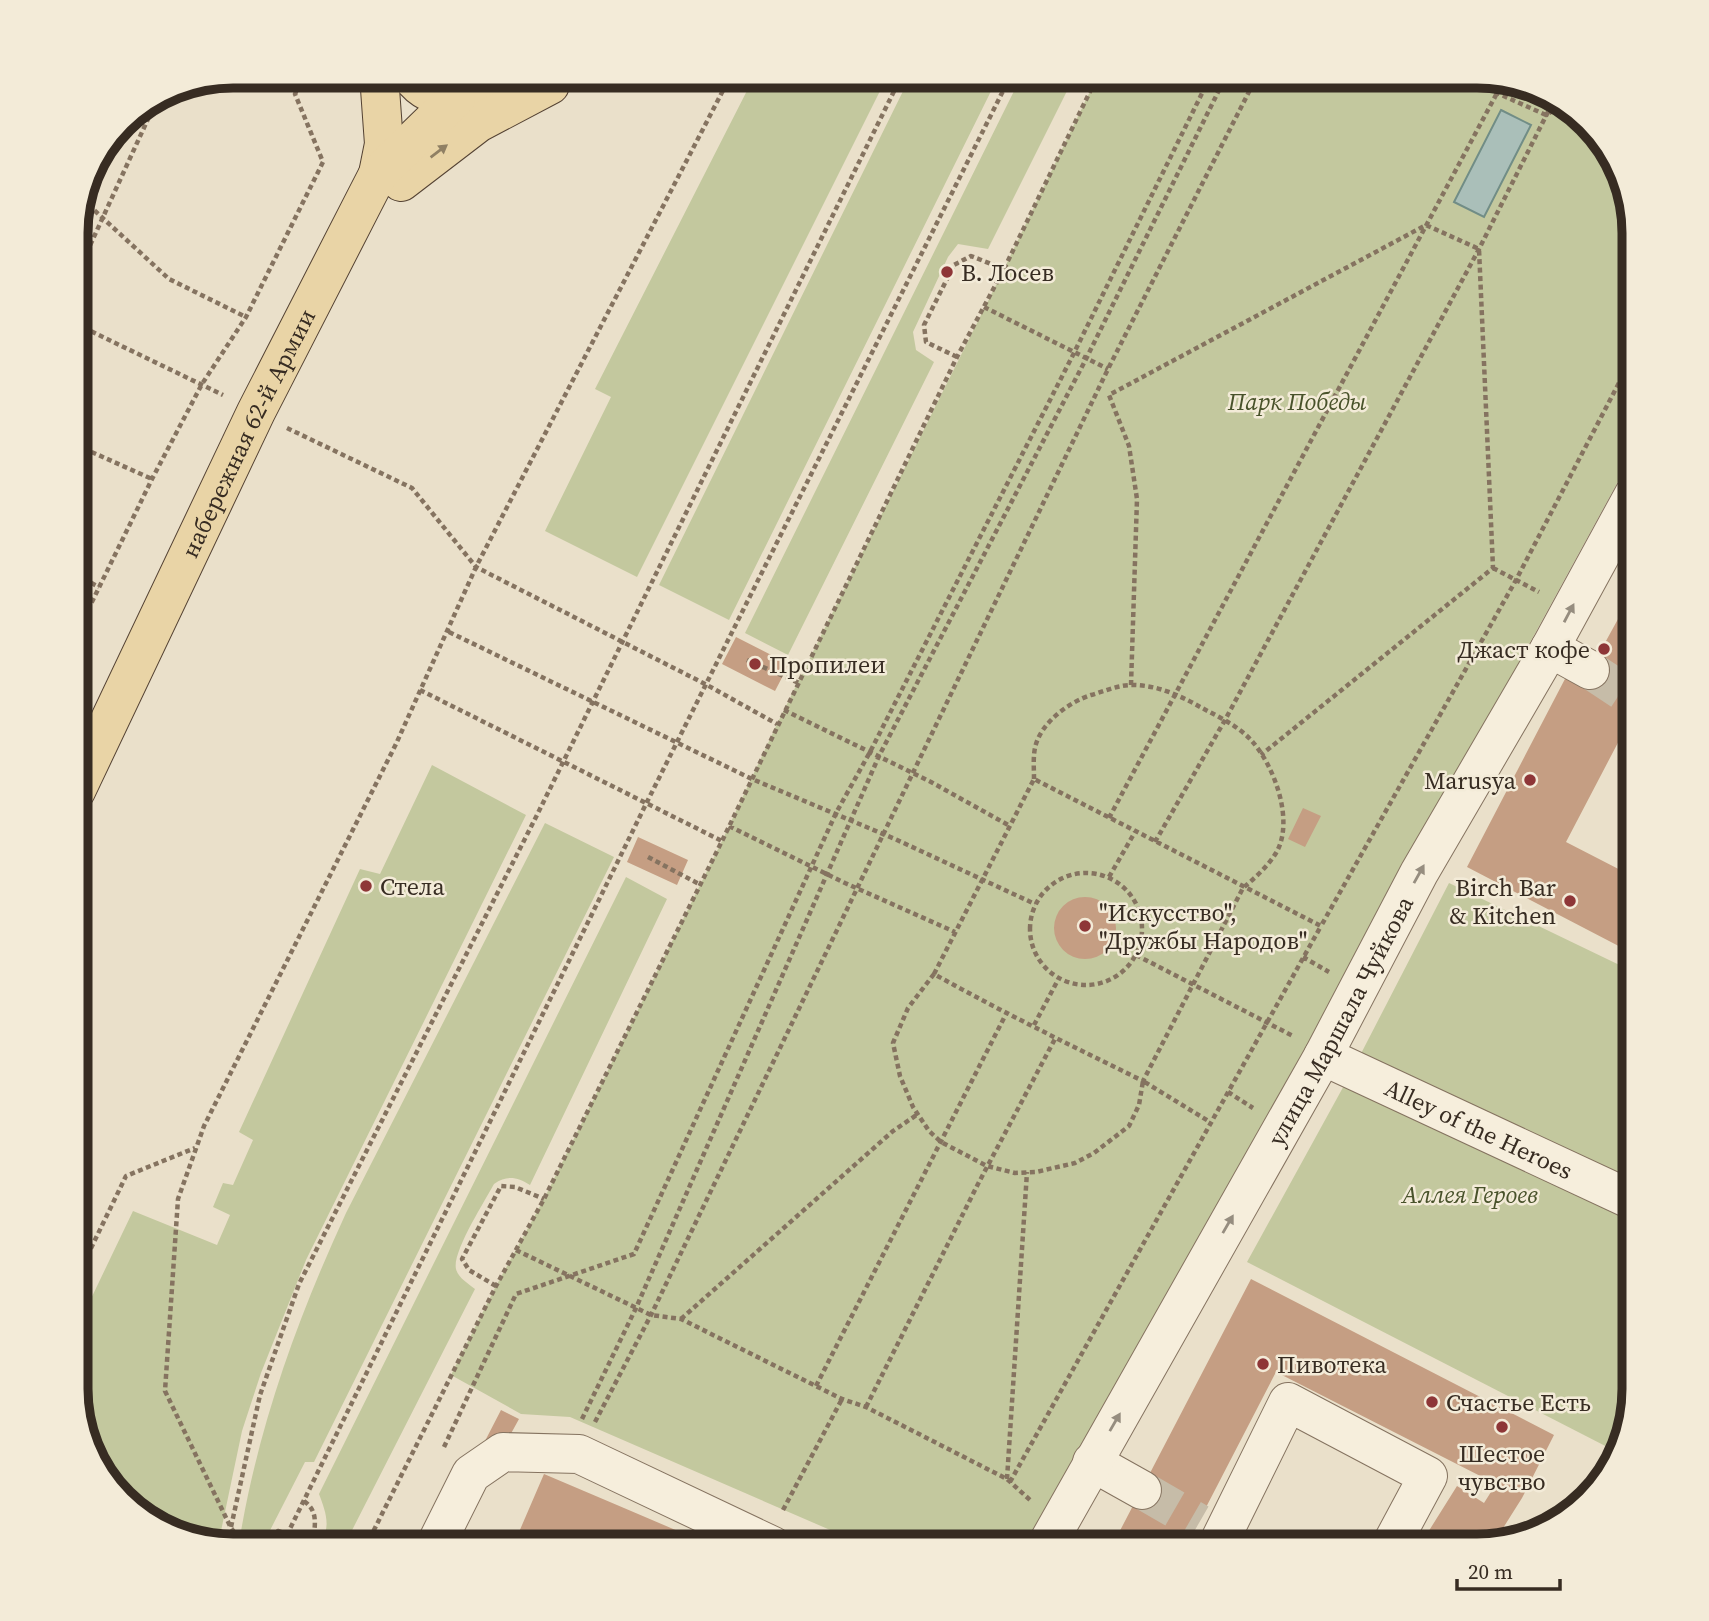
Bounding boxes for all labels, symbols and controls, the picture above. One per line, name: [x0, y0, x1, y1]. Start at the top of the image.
one-way arrow: [430, 145, 448, 159]
place label: В. Лосев: [961, 256, 1054, 289]
marker: В. Лосев: [939, 264, 955, 280]
street label: набережная 62-й Армии: [173, 303, 323, 563]
park label: Парк Победы: [1227, 385, 1366, 418]
one-way arrow: [1563, 603, 1575, 623]
place label: Джаст кофе: [1458, 633, 1590, 666]
marker: Джаст кофе: [1596, 641, 1612, 657]
place label: Пропилеи: [769, 648, 886, 681]
marker: Пропилеи: [747, 656, 763, 672]
place label: Marusya: [1424, 764, 1517, 797]
marker: Marusya: [1522, 772, 1538, 788]
one-way arrow: [1413, 864, 1425, 883]
place label: Стела: [380, 870, 445, 903]
place label: Birch Bar & Kitchen: [1450, 871, 1556, 932]
marker: Стела: [358, 878, 374, 894]
street label: улица Маршала Чуйкова: [1259, 889, 1421, 1152]
marker: Birch Bar & Kitchen: [1562, 893, 1578, 909]
place label: "Искусство", "Дружбы Народов": [1099, 896, 1307, 957]
marker: "Искусство", "Дружбы Народов": [1077, 918, 1093, 934]
street label: Alley of the Heroes: [1379, 1071, 1578, 1187]
park label: Аллея Героев: [1400, 1178, 1538, 1211]
one-way arrow: [1222, 1215, 1234, 1234]
place label: Пивотека: [1277, 1348, 1388, 1381]
marker: Пивотека: [1255, 1356, 1271, 1372]
place label: Счастье Есть: [1446, 1386, 1591, 1419]
marker: Счастье Есть: [1424, 1394, 1440, 1410]
one-way arrow: [1109, 1412, 1121, 1431]
marker: Шестое чувство: [1494, 1419, 1510, 1435]
place label: Шестое чувство: [1458, 1437, 1546, 1498]
scale bar: [1457, 1548, 1560, 1592]
text: 20 m: [1468, 1557, 1513, 1586]

